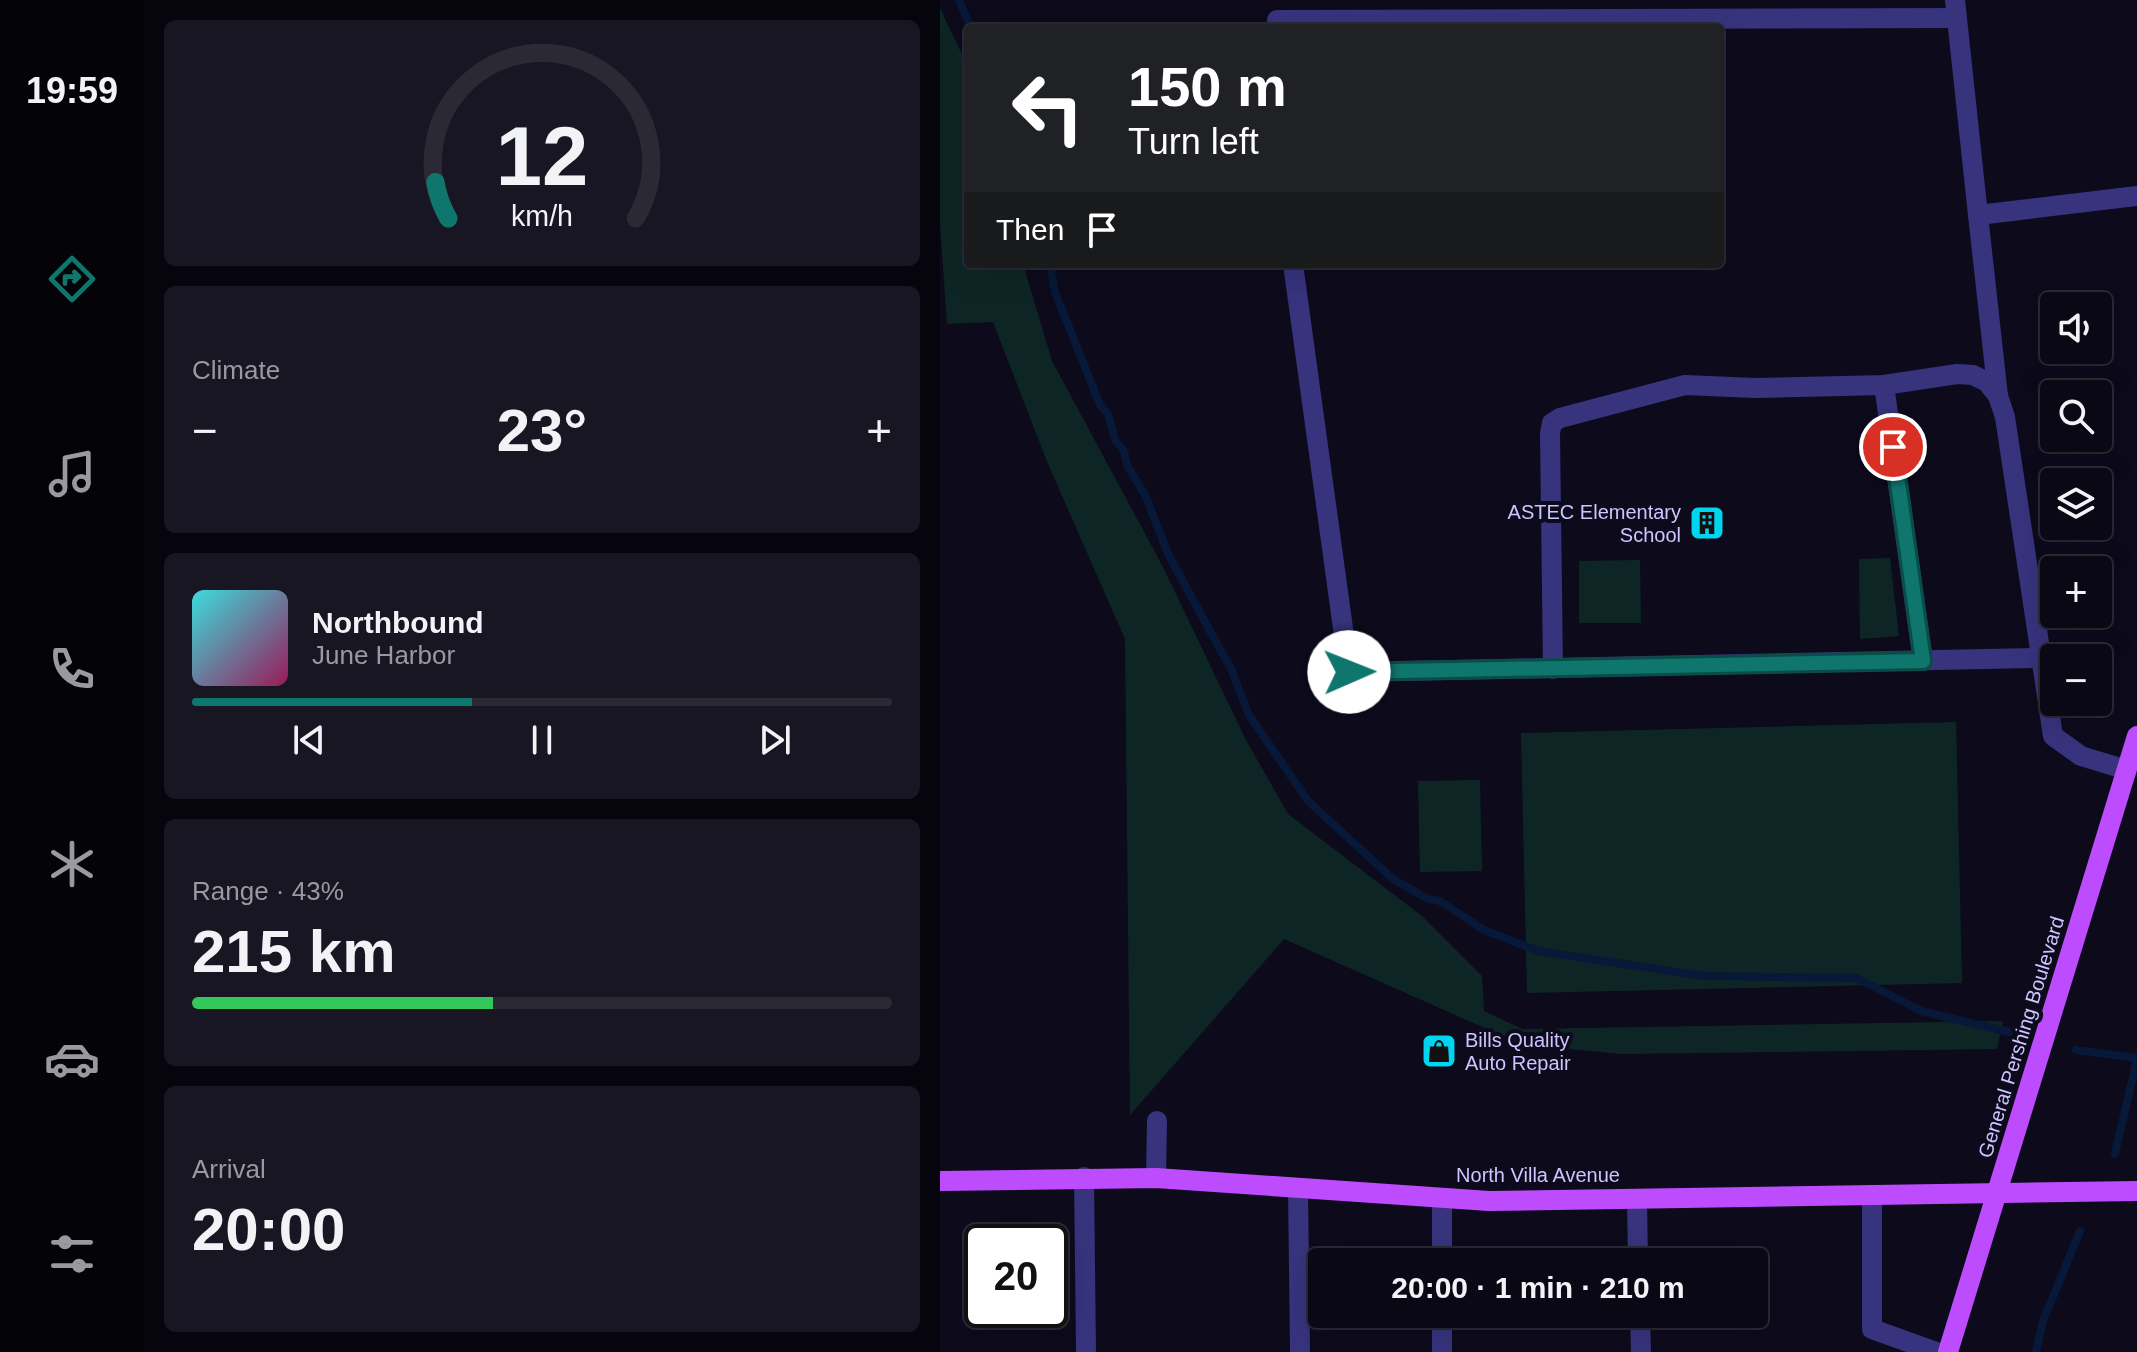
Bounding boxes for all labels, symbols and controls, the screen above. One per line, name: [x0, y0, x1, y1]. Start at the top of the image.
text: 150 m: [1128, 55, 1287, 118]
icon: left: [996, 56, 1100, 160]
text: 19:59: [26, 70, 118, 111]
text: 12: [496, 110, 588, 203]
text: Turn left: [1128, 121, 1259, 162]
text: km/h: [511, 200, 573, 232]
icon: arrive: [1080, 208, 1124, 252]
text: Then: [996, 213, 1064, 246]
icon: directions: [44, 251, 100, 307]
map controls: [2040, 292, 2112, 716]
button: sound: [2040, 292, 2112, 364]
text: Climate: [192, 355, 280, 385]
button: search: [2040, 380, 2112, 452]
text: 23°: [497, 397, 587, 464]
text: −: [192, 406, 218, 455]
text: +: [866, 406, 892, 455]
pin: [1859, 413, 1927, 481]
icon: arrive: [1871, 425, 1915, 469]
icon: music: [44, 446, 100, 502]
button: layers: [2040, 468, 2112, 540]
place label: ASTEC Elementary School: [1508, 501, 1681, 546]
building icon: ASTEC Elementary School: [1688, 504, 1726, 542]
button: +: [2040, 556, 2112, 628]
text: Northbound: [312, 606, 484, 639]
position arrow: [1307, 630, 1391, 714]
text: June Harbor: [312, 640, 455, 670]
icon: phone: [44, 641, 100, 697]
button: −: [2040, 644, 2112, 716]
icon: previous: [287, 718, 331, 762]
icon: pause: [520, 718, 564, 762]
icon: next: [753, 718, 797, 762]
icon: climate: [44, 836, 100, 892]
text: Range · 43%: [192, 876, 344, 906]
street label: General Pershing Boulevard: [1974, 914, 2068, 1160]
text: 215 km: [192, 918, 396, 985]
place label: Bills Quality Auto Repair: [1465, 1029, 1571, 1074]
icon: car: [44, 1031, 100, 1087]
shop icon: Bills Quality Auto Repair: [1420, 1032, 1458, 1070]
text: Arrival: [192, 1154, 266, 1184]
street label: North Villa Avenue: [1456, 1164, 1620, 1186]
text: 20:00: [192, 1196, 345, 1263]
speed limit sign: 20: [964, 1224, 1068, 1328]
icon: filters: [44, 1226, 100, 1282]
text: 20:00 · 1 min · 210 m: [1391, 1271, 1685, 1304]

